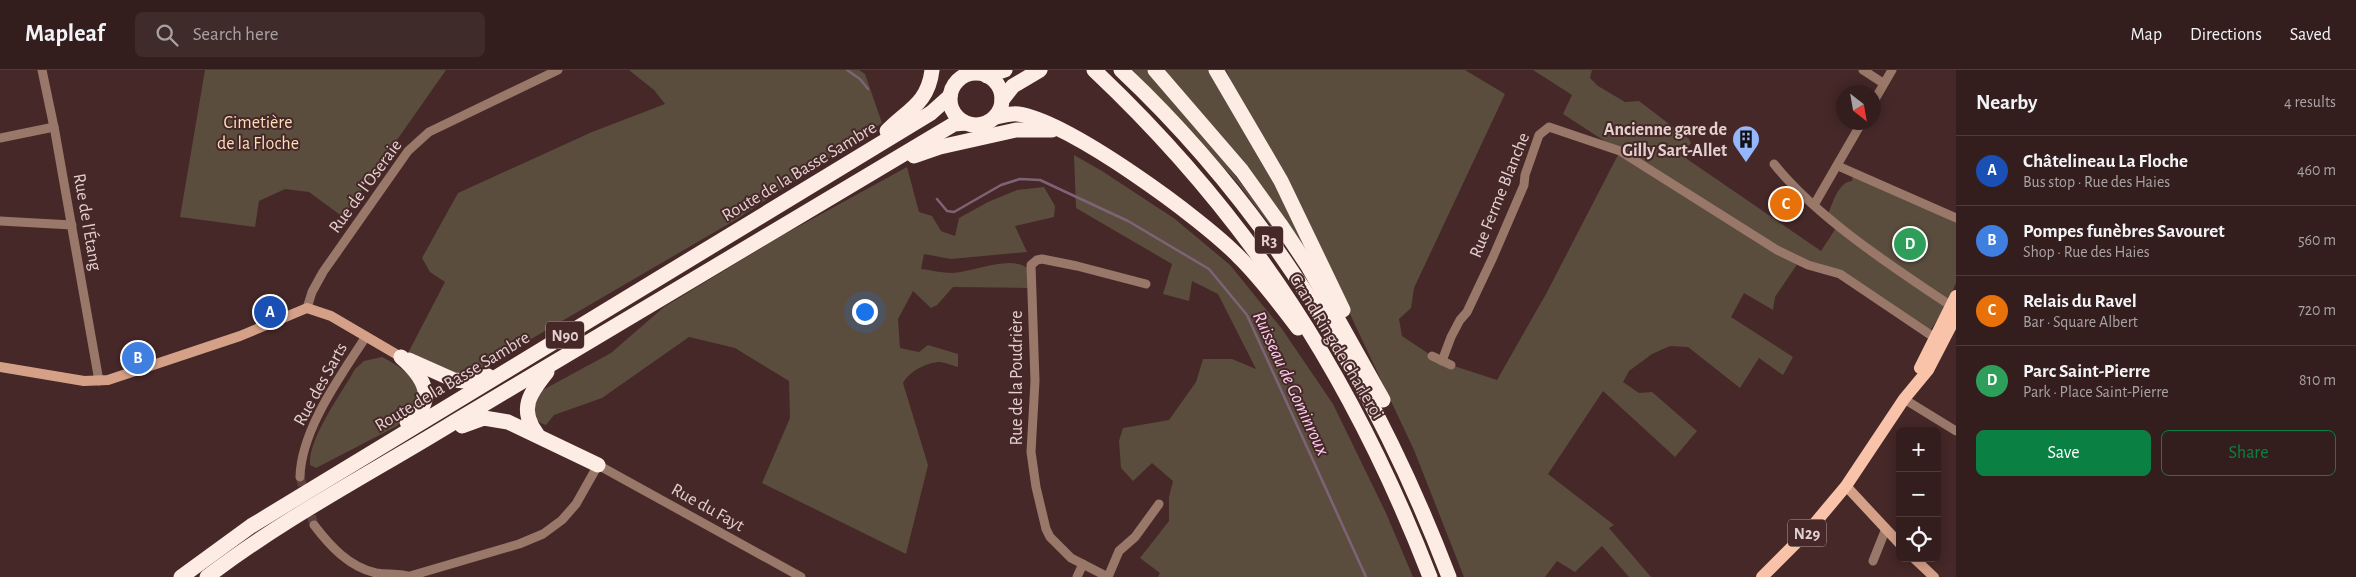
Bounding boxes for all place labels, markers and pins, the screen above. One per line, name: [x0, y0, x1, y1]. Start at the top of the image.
place label: Ancienne gare de Gilly Sart-Allet: [1604, 121, 1727, 160]
building icon: Ancienne gare de Gilly Sart-Allet: [1731, 124, 1761, 163]
pin: C: [1770, 185, 1802, 223]
pin: D: [1894, 225, 1926, 263]
pin: A: [254, 293, 286, 331]
pin: B: [122, 339, 154, 377]

